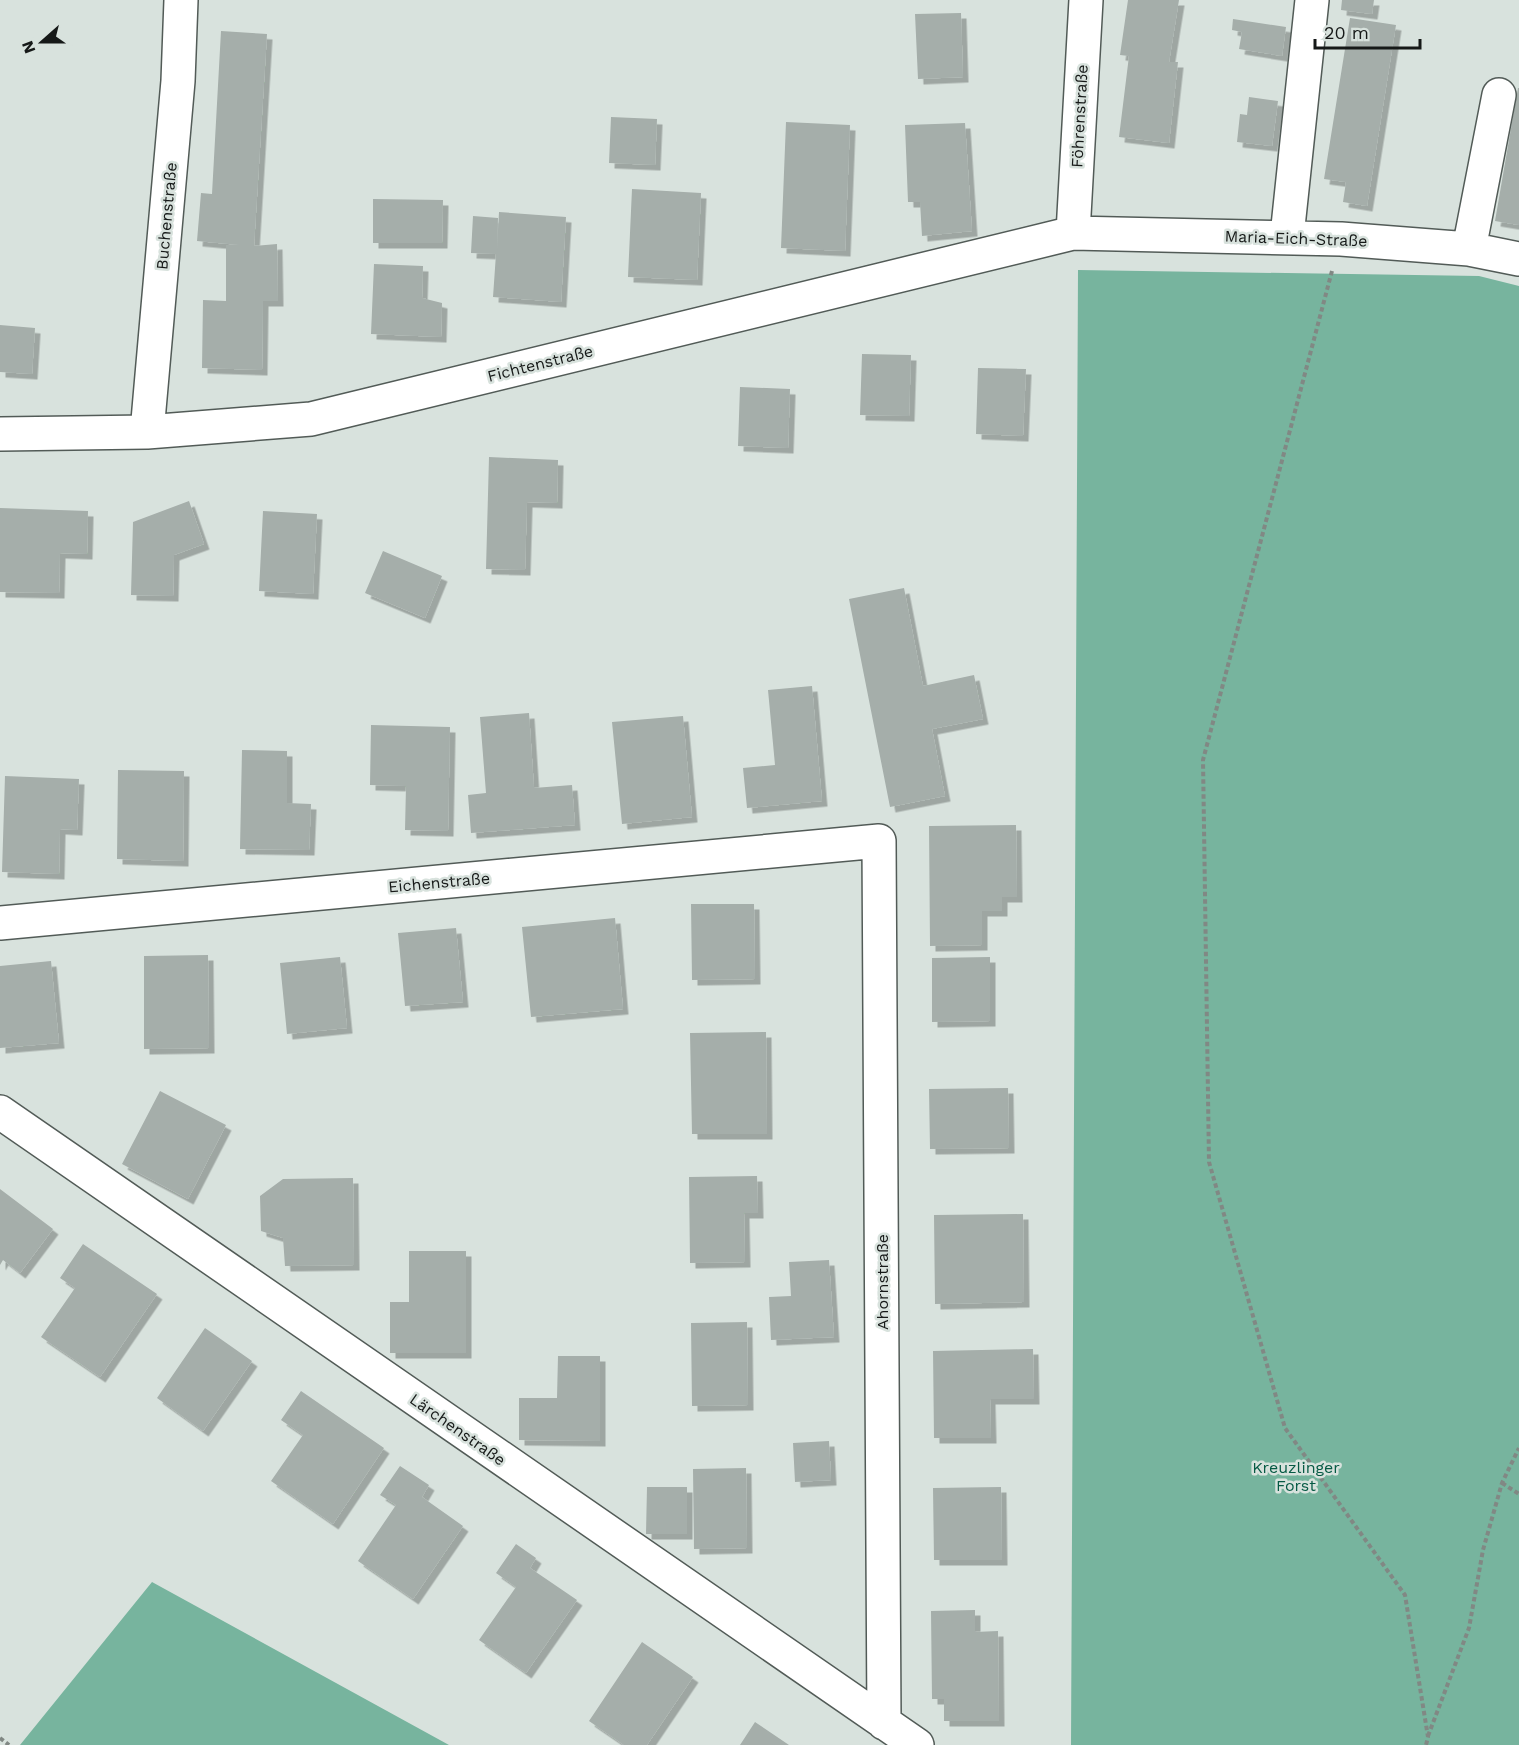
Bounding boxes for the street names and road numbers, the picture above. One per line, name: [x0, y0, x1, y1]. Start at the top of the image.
street label: Föhrenstraße: [1067, 64, 1092, 168]
street label: Buchenstraße: [152, 161, 181, 271]
street label: Maria-Eich-Straße: [1224, 227, 1368, 250]
street label: Fichtenstraße: [485, 341, 595, 386]
street label: Eichenstraße: [387, 869, 491, 896]
street label: Ahornstraße: [873, 1234, 892, 1330]
street label: Lärchenstraße: [406, 1389, 509, 1469]

